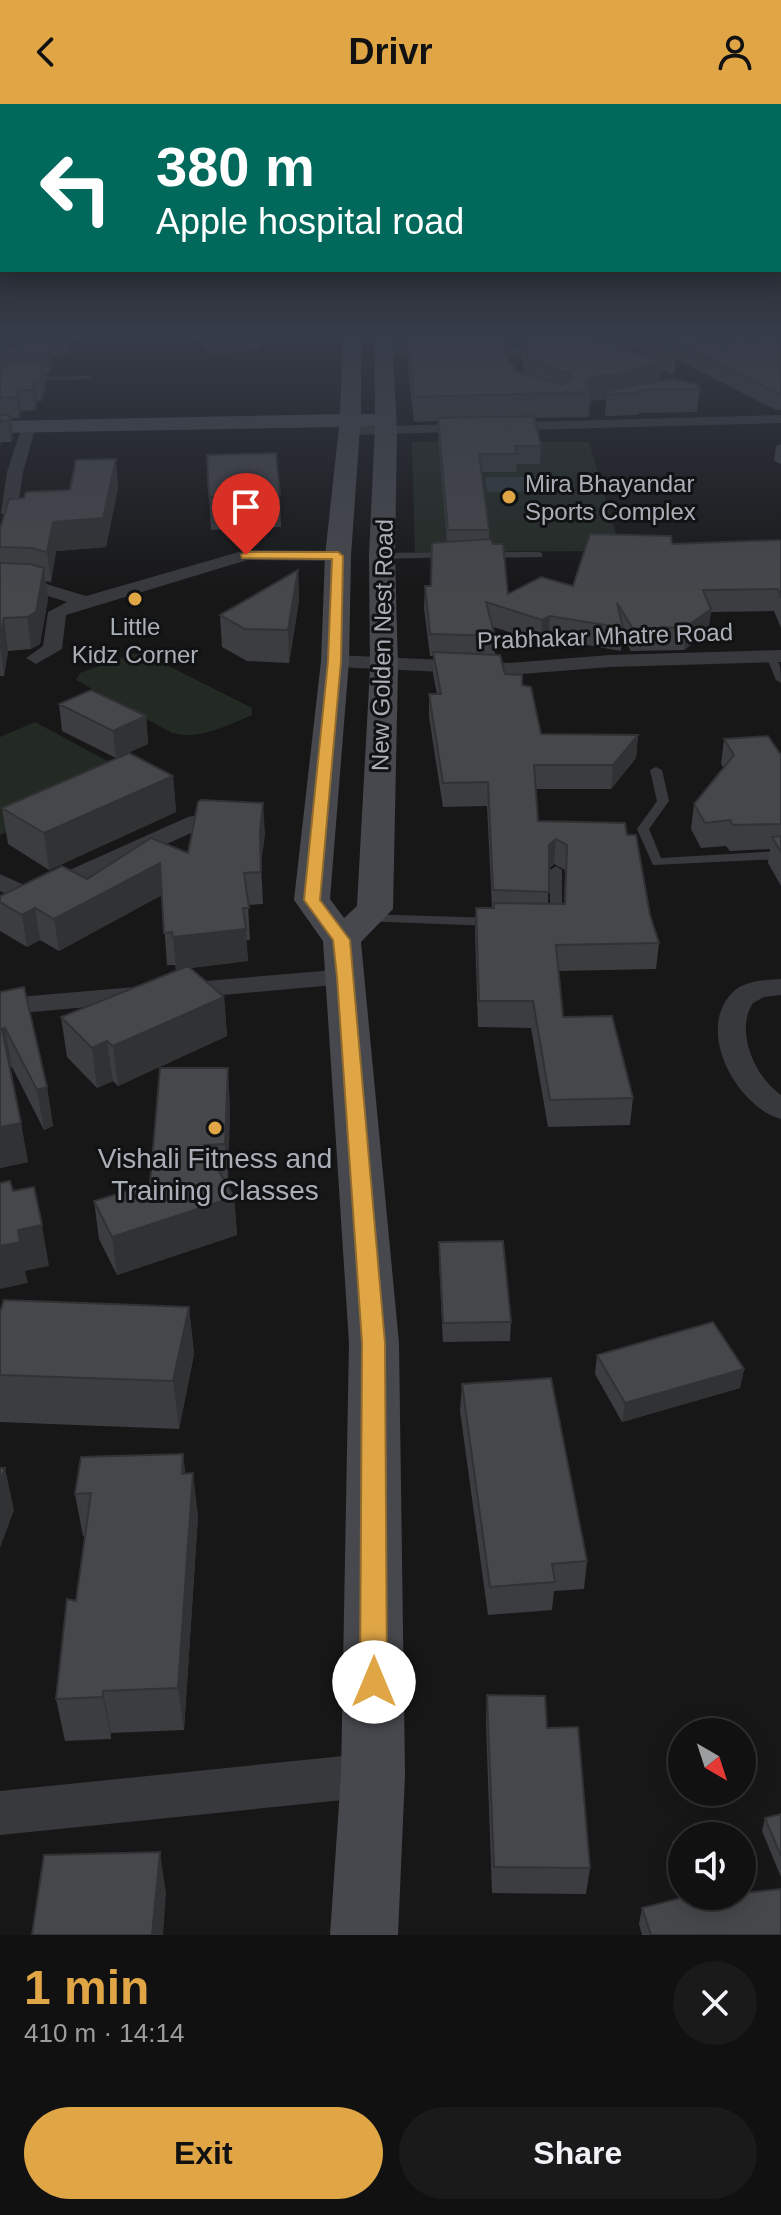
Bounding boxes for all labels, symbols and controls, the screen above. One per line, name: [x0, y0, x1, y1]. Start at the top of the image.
icon: back: [24, 30, 68, 74]
icon: person: [713, 30, 757, 74]
text: Drivr: [348, 31, 433, 72]
text: 380 m: [156, 135, 315, 198]
icon: left: [24, 136, 128, 240]
text: Apple hospital road: [156, 201, 464, 242]
place label: Mira Bhayandar Sports Complex: [525, 470, 696, 525]
pin: [212, 473, 280, 555]
icon: arrive: [224, 485, 268, 529]
marker: Mira Bhayandar Sports Complex: [500, 488, 518, 506]
street label: New Golden Nest Road: [366, 519, 398, 771]
marker: Little Kidz Corner: [126, 590, 144, 608]
place label: Little Kidz Corner: [72, 613, 198, 668]
street label: Prabhakar Mhatre Road: [477, 618, 733, 654]
marker: Vishali Fitness and Training Classes: [206, 1119, 224, 1137]
place label: Vishali Fitness and Training Classes: [98, 1143, 332, 1206]
position arrow: [332, 1640, 416, 1724]
north arrow: [668, 1718, 756, 1806]
map controls: [668, 1718, 756, 1910]
button: sound: [668, 1822, 756, 1910]
text: 1 min: [24, 1961, 149, 2014]
button: close: [673, 1961, 757, 2045]
text: 410 m · 14:14: [24, 2018, 184, 2048]
button: Exit: [24, 2107, 383, 2199]
button: Share: [399, 2107, 757, 2199]

